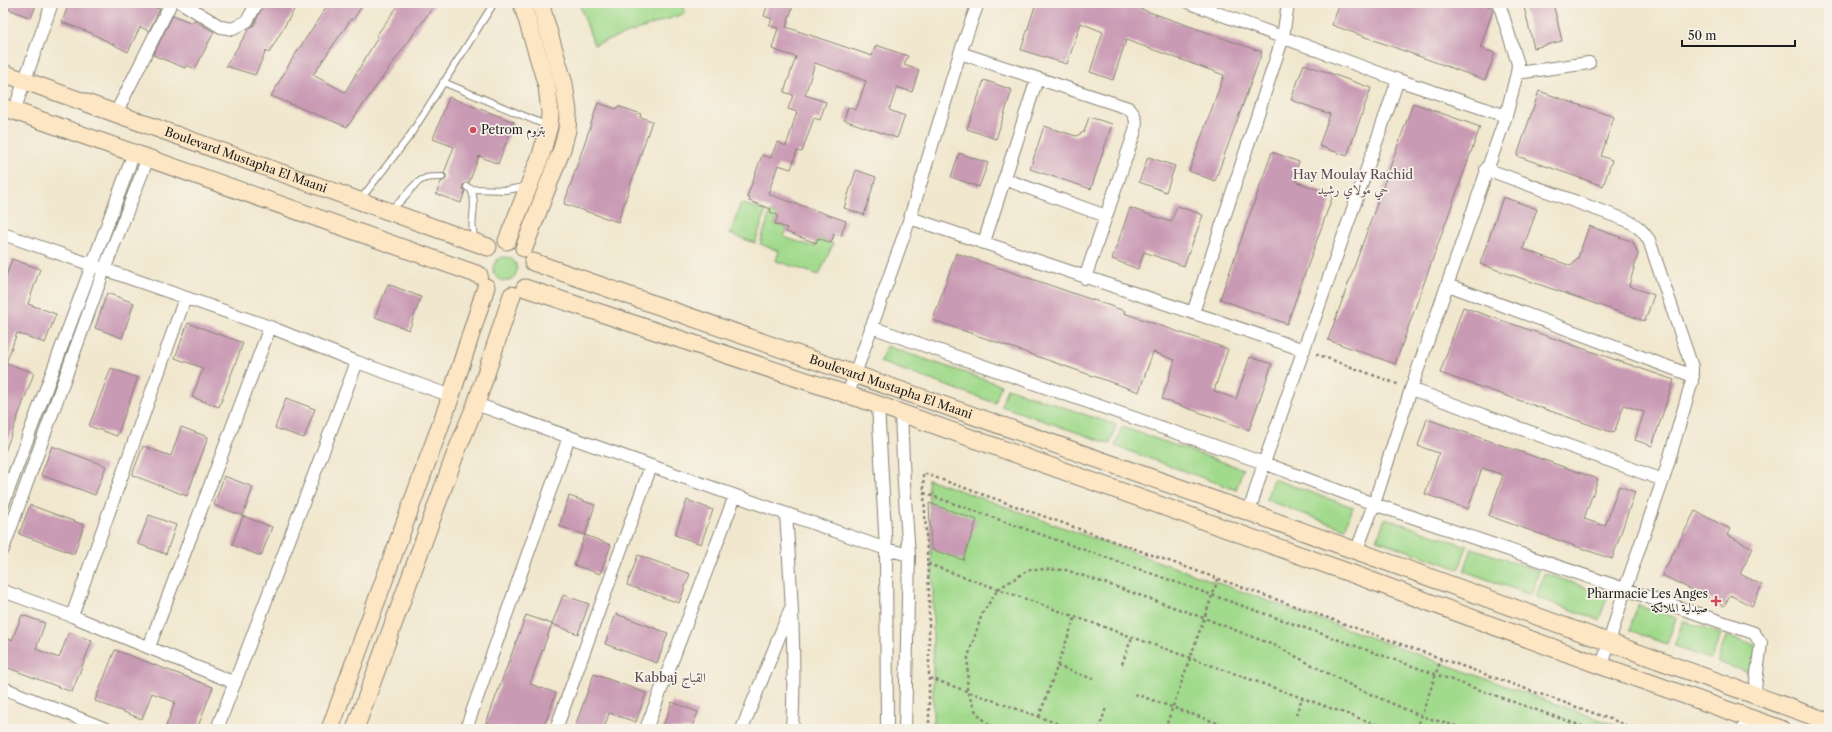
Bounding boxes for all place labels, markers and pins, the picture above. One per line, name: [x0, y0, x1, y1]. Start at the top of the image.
place label: Petrom بتروم: [481, 122, 545, 141]
marker: Petrom بتروم: [468, 125, 478, 135]
place label: Pharmacie Les Anges صيدلية الملائكة: [1587, 586, 1708, 615]
marker: Pharmacie Les Anges صيدلية الملائكة: [1711, 596, 1721, 606]

